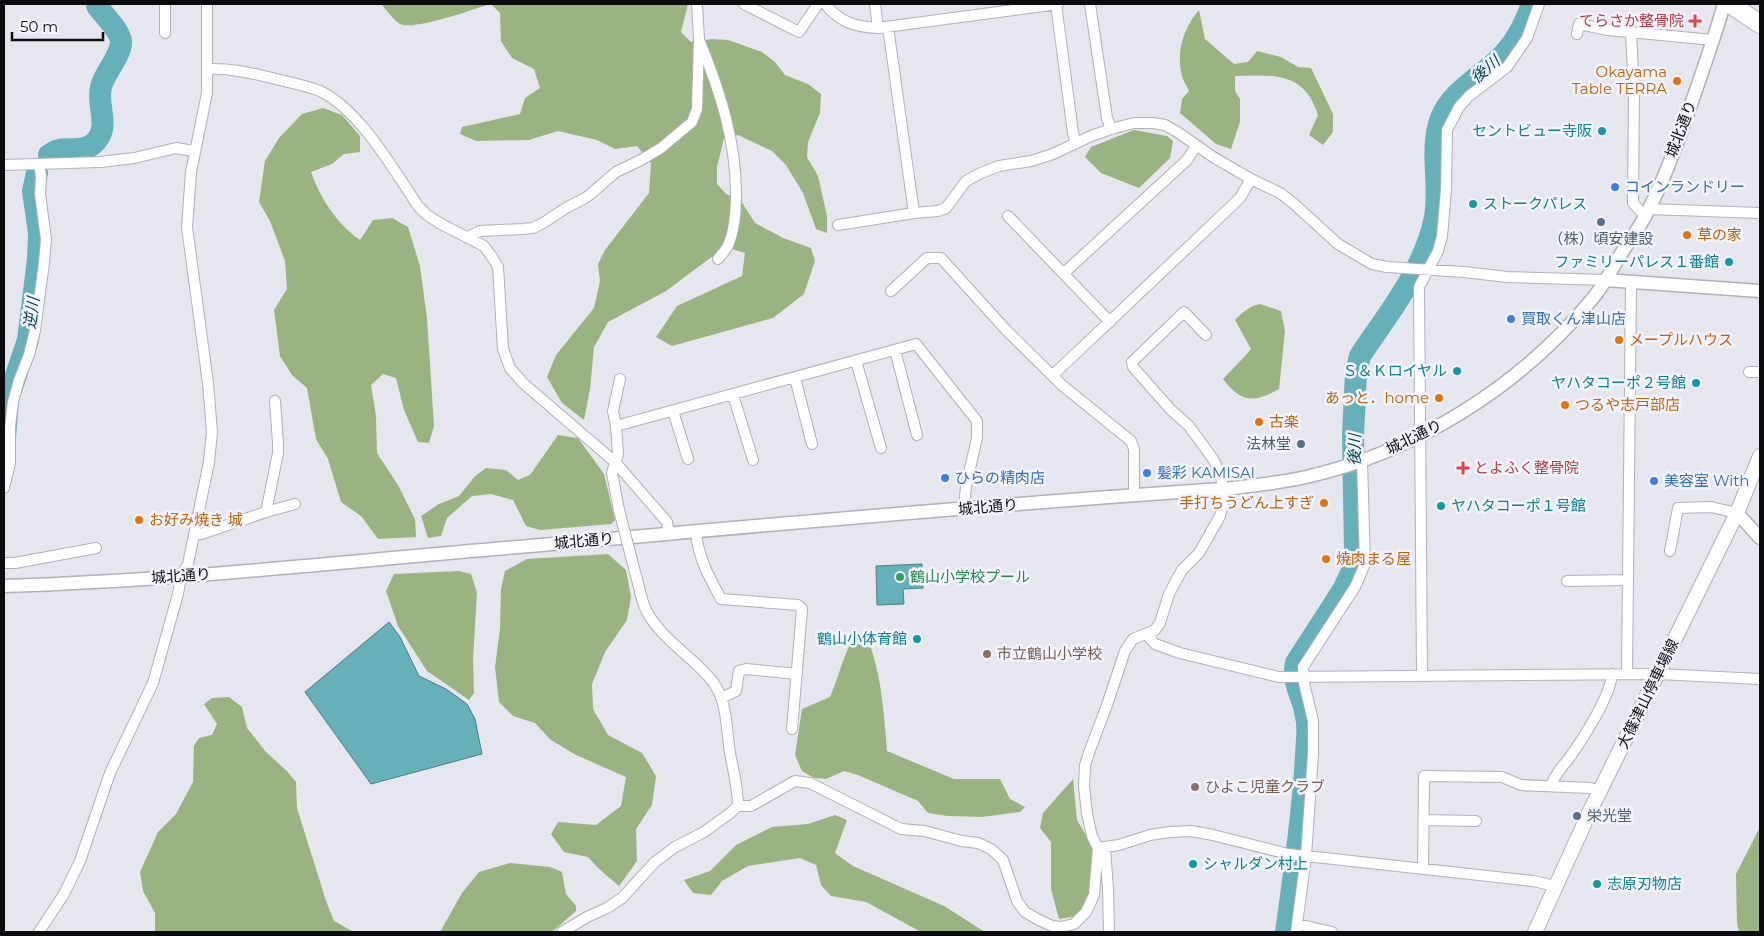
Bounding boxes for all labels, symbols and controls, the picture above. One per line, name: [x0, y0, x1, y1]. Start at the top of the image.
scale bar: [12, 10, 104, 42]
place label: てらさか整骨院: [1579, 11, 1684, 30]
marker: てらさか整骨院: [1688, 14, 1702, 28]
text: 50 m: [20, 17, 58, 36]
water label: 後川: [1467, 51, 1505, 87]
place label: Okayama Table TERRA: [1572, 62, 1667, 98]
marker: Okayama Table TERRA: [1671, 75, 1683, 87]
street label: 城北通り: [1661, 97, 1700, 160]
place label: セントビュー寺阪: [1472, 121, 1592, 140]
marker: セントビュー寺阪: [1596, 125, 1608, 137]
place label: コインランドリー: [1625, 177, 1745, 196]
marker: コインランドリー: [1609, 181, 1621, 193]
place label: ストークパレス: [1483, 194, 1587, 213]
marker: ストークパレス: [1467, 198, 1479, 210]
marker: （株）頃安建設: [1595, 216, 1607, 228]
place label: 草の家: [1697, 225, 1742, 244]
place label: （株）頃安建設: [1548, 229, 1654, 248]
marker: 草の家: [1681, 229, 1693, 241]
place label: ファミリーパレス１番館: [1554, 252, 1719, 271]
marker: ファミリーパレス１番館: [1723, 256, 1735, 268]
water label: 逆川: [20, 294, 43, 330]
place label: 買取くん津山店: [1521, 309, 1626, 328]
marker: 買取くん津山店: [1505, 313, 1517, 325]
place label: メープルハウス: [1629, 330, 1733, 349]
marker: メープルハウス: [1613, 334, 1625, 346]
place label: Ｓ＆Ｋロイヤル: [1342, 361, 1447, 380]
marker: Ｓ＆Ｋロイヤル: [1451, 365, 1463, 377]
place label: ヤハタコーポ２号館: [1551, 373, 1686, 392]
marker: ヤハタコーポ２号館: [1690, 377, 1702, 389]
place label: あっと．home: [1325, 388, 1429, 407]
marker: あっと．home: [1433, 392, 1445, 404]
place label: つるや志戸部店: [1575, 395, 1680, 414]
marker: つるや志戸部店: [1559, 399, 1571, 411]
place label: 古楽: [1269, 412, 1299, 431]
street label: 城北通り: [1383, 415, 1445, 458]
marker: 古楽: [1253, 416, 1265, 428]
water label: 後川: [1345, 432, 1364, 466]
place label: 法林堂: [1246, 434, 1291, 453]
marker: 法林堂: [1295, 438, 1307, 450]
place label: とよふく整骨院: [1474, 458, 1579, 477]
marker: とよふく整骨院: [1456, 461, 1470, 475]
place label: 髪彩 KAMISAl: [1157, 463, 1255, 482]
marker: 髪彩 KAMISAl: [1141, 467, 1153, 479]
place label: ひらの精肉店: [955, 468, 1045, 487]
place label: 美容室 With: [1664, 471, 1749, 490]
marker: ひらの精肉店: [939, 472, 951, 484]
marker: 美容室 With: [1648, 475, 1660, 487]
place label: 手打ちうどん上すぎ: [1179, 493, 1314, 512]
street label: 城北通り: [957, 494, 1019, 519]
place label: ヤハタコーポ１号館: [1451, 496, 1586, 515]
marker: 手打ちうどん上すぎ: [1318, 497, 1330, 509]
marker: ヤハタコーポ１号館: [1435, 500, 1447, 512]
place label: お好み焼き 城: [149, 510, 243, 529]
marker: お好み焼き 城: [133, 514, 145, 526]
street label: 城北通り: [553, 528, 615, 553]
place label: 焼肉まる屋: [1336, 549, 1411, 568]
marker: 焼肉まる屋: [1320, 553, 1332, 565]
street label: 城北通り: [150, 564, 212, 587]
place label: 鶴山小学校プール: [910, 567, 1030, 586]
marker: 鶴山小学校プール: [894, 571, 906, 583]
place label: 鶴山小体育館: [817, 629, 907, 648]
marker: 鶴山小体育館: [911, 633, 923, 645]
street label: 大篠津山停車場線: [1613, 636, 1682, 752]
place label: 市立鶴山小学校: [997, 644, 1102, 663]
marker: 市立鶴山小学校: [981, 648, 993, 660]
place label: ひよこ児童クラブ: [1205, 777, 1325, 796]
marker: ひよこ児童クラブ: [1189, 781, 1201, 793]
place label: 栄光堂: [1587, 806, 1632, 825]
marker: 栄光堂: [1571, 810, 1583, 822]
place label: シャルダン村上: [1203, 854, 1308, 873]
marker: シャルダン村上: [1187, 858, 1199, 870]
place label: 志原刃物店: [1607, 874, 1682, 893]
marker: 志原刃物店: [1591, 878, 1603, 890]

